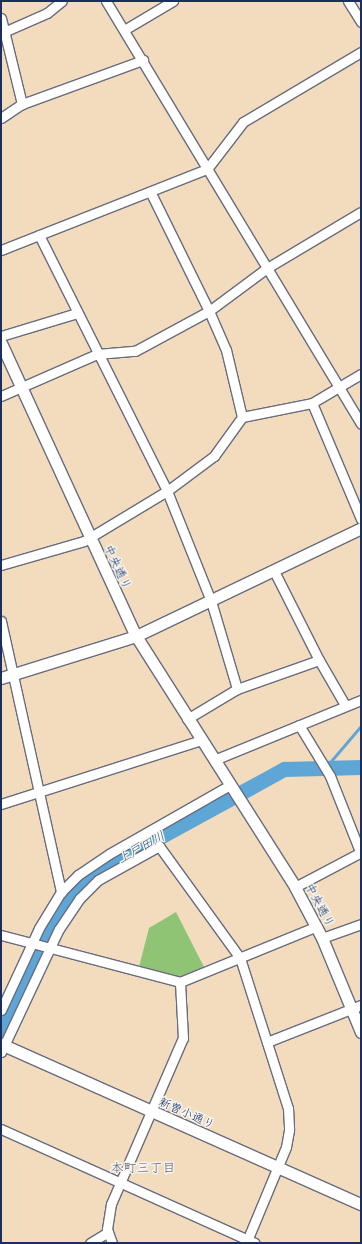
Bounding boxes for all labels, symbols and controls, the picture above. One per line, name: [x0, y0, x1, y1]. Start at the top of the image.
street label: 中央通り: [101, 542, 135, 592]
water label: 上戸田川: [114, 828, 168, 866]
street label: 中央通り: [302, 880, 338, 930]
street label: 新曽小通り: [157, 1094, 217, 1132]
district label: 本町三丁目: [111, 1159, 175, 1175]

